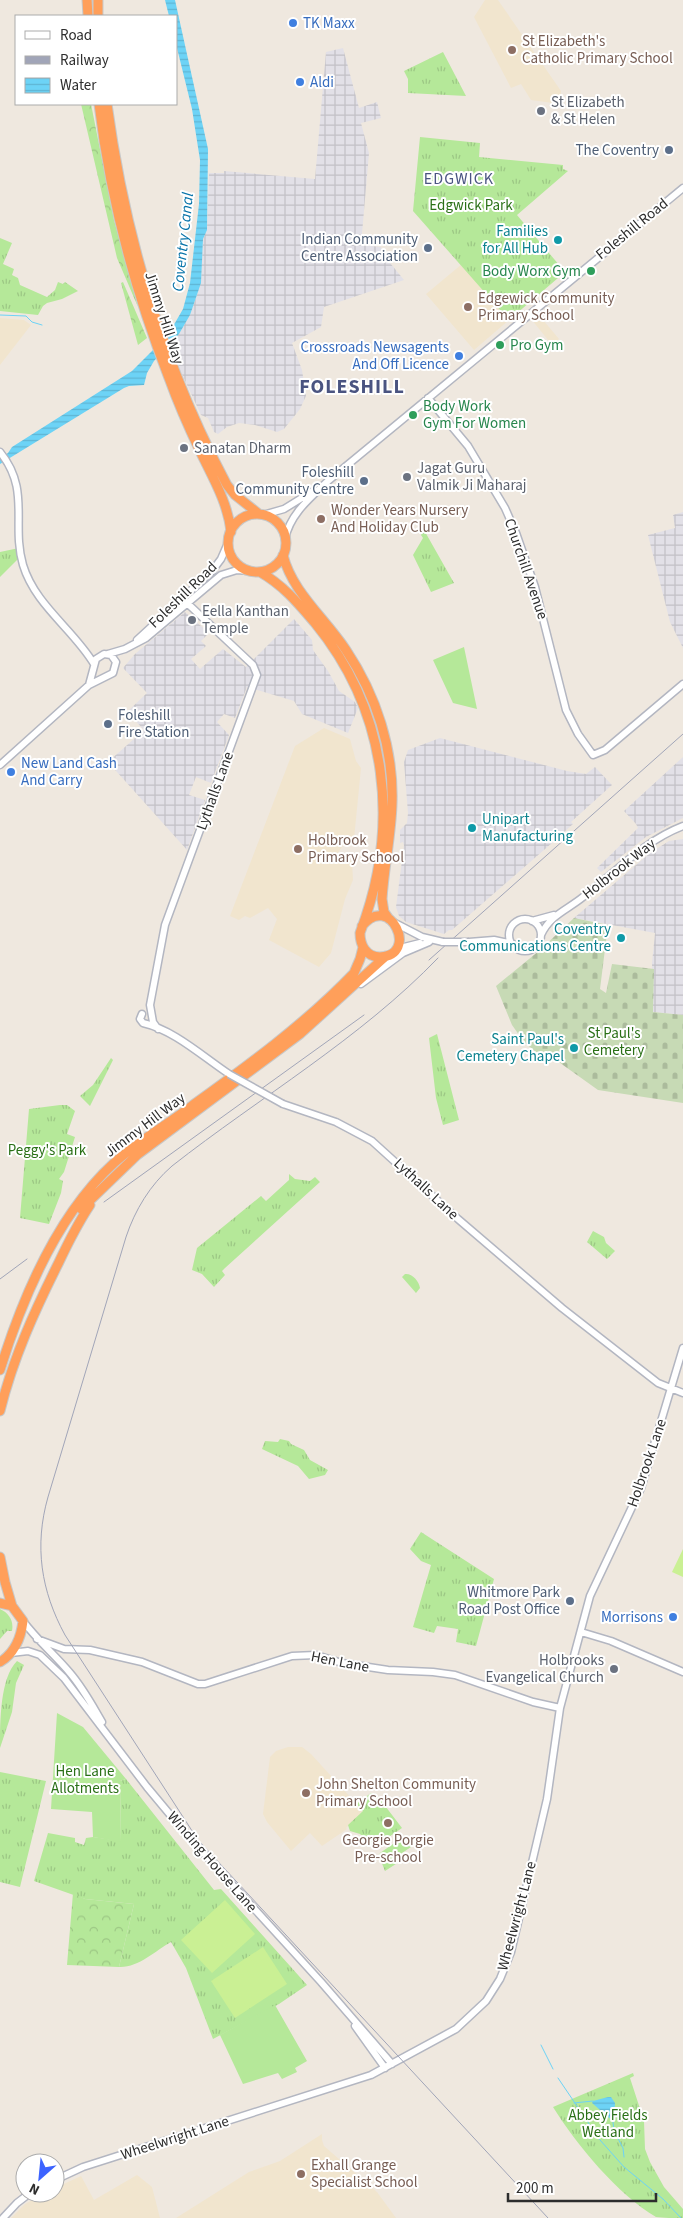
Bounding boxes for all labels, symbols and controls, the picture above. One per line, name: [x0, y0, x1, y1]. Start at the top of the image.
place label: TK Maxx: [303, 13, 355, 34]
legend: [15, 15, 178, 105]
marker: TK Maxx: [287, 17, 299, 29]
text: Road: [60, 25, 92, 46]
place label: St Elizabeth's Catholic Primary School: [522, 31, 673, 69]
marker: St Elizabeth's Catholic Primary School: [506, 44, 518, 56]
text: Railway: [60, 50, 109, 71]
place label: Aldi: [310, 72, 334, 93]
text: Water: [60, 75, 97, 96]
marker: Aldi: [294, 76, 306, 88]
place label: St Elizabeth & St Helen: [551, 92, 625, 130]
marker: St Elizabeth & St Helen: [535, 105, 547, 117]
place label: The Coventry: [575, 140, 659, 161]
marker: The Coventry: [663, 144, 675, 156]
district label: EDGWICK: [424, 168, 494, 190]
water label: Coventry Canal: [167, 191, 199, 293]
street label: Foleshill Road: [591, 193, 673, 265]
park label: Edgwick Park: [429, 195, 513, 216]
place label: Families for All Hub: [482, 221, 548, 259]
place label: Indian Community Centre Association: [301, 229, 418, 267]
marker: Families for All Hub: [552, 234, 564, 246]
marker: Indian Community Centre Association: [422, 242, 434, 254]
place label: Body Worx Gym: [482, 261, 581, 282]
marker: Body Worx Gym: [585, 265, 597, 277]
street label: Jimmy Hill Way: [139, 269, 189, 367]
place label: Edgewick Community Primary School: [478, 288, 614, 326]
marker: Edgewick Community Primary School: [462, 301, 474, 313]
place label: Pro Gym: [510, 335, 563, 356]
place label: Crossroads Newsagents And Off Licence: [301, 337, 449, 375]
marker: Pro Gym: [494, 339, 506, 351]
marker: Crossroads Newsagents And Off Licence: [453, 350, 465, 362]
district label: FOLESHILL: [299, 373, 405, 401]
place label: Body Work Gym For Women: [423, 396, 526, 434]
marker: Body Work Gym For Women: [407, 409, 419, 421]
place label: Sanatan Dharm: [194, 438, 291, 459]
marker: Sanatan Dharm: [178, 442, 190, 454]
place label: Jagat Guru Valmik Ji Maharaj: [417, 458, 527, 496]
place label: Foleshill Community Centre: [236, 462, 354, 500]
marker: Jagat Guru Valmik Ji Maharaj: [401, 471, 413, 483]
marker: Foleshill Community Centre: [358, 475, 370, 487]
place label: Wonder Years Nursery And Holiday Club: [331, 500, 468, 538]
marker: Wonder Years Nursery And Holiday Club: [315, 513, 327, 525]
street label: Churchill Avenue: [499, 516, 553, 622]
street label: Foleshill Road: [144, 557, 222, 633]
place label: Eella Kanthan Temple: [202, 601, 289, 639]
marker: Eella Kanthan Temple: [186, 614, 198, 626]
place label: Foleshill Fire Station: [118, 705, 189, 743]
marker: Foleshill Fire Station: [102, 718, 114, 730]
street label: Lythalls Lane: [191, 749, 239, 833]
place label: New Land Cash And Carry: [21, 753, 117, 791]
marker: New Land Cash And Carry: [5, 766, 17, 778]
place label: Unipart Manufacturing: [482, 809, 573, 847]
marker: Unipart Manufacturing: [466, 822, 478, 834]
place label: Holbrook Primary School: [308, 830, 404, 868]
street label: Holbrook Way: [578, 834, 660, 904]
marker: Holbrook Primary School: [292, 843, 304, 855]
place label: Coventry Communications Centre: [459, 919, 611, 957]
marker: Coventry Communications Centre: [615, 932, 627, 944]
park label: St Paul's Cemetery: [584, 1023, 644, 1061]
place label: Saint Paul's Cemetery Chapel: [457, 1029, 564, 1067]
marker: Saint Paul's Cemetery Chapel: [568, 1042, 580, 1054]
street label: Jimmy Hill Way: [100, 1088, 190, 1162]
park label: Peggy's Park: [8, 1140, 87, 1161]
street label: Lythalls Lane: [389, 1153, 463, 1225]
street label: Holbrook Lane: [622, 1416, 672, 1510]
place label: Whitmore Park Road Post Office: [458, 1582, 561, 1620]
marker: Whitmore Park Road Post Office: [564, 1595, 576, 1607]
place label: Morrisons: [601, 1607, 663, 1628]
marker: Morrisons: [667, 1611, 679, 1623]
street label: Hen Lane: [309, 1646, 371, 1678]
place label: Holbrooks Evangelical Church: [485, 1650, 604, 1688]
marker: Holbrooks Evangelical Church: [608, 1663, 620, 1675]
park label: Hen Lane Allotments: [51, 1761, 119, 1799]
place label: John Shelton Community Primary School: [316, 1774, 476, 1812]
marker: John Shelton Community Primary School: [300, 1787, 312, 1799]
street label: Winding House Lane: [162, 1807, 262, 1917]
marker: Georgie Porgie Pre-school: [382, 1817, 394, 1829]
place label: Georgie Porgie Pre-school: [342, 1830, 434, 1868]
street label: Wheelwright Lane: [492, 1859, 542, 1973]
park label: Abbey Fields Wetland: [568, 2105, 648, 2143]
street label: Wheelwright Lane: [118, 2111, 232, 2165]
north arrow: [15, 2153, 65, 2203]
place label: Exhall Grange Specialist School: [311, 2155, 418, 2193]
marker: Exhall Grange Specialist School: [295, 2168, 307, 2180]
scale bar: [508, 2170, 656, 2202]
text: N: [26, 2178, 43, 2200]
text: 200 m: [516, 2178, 554, 2199]

